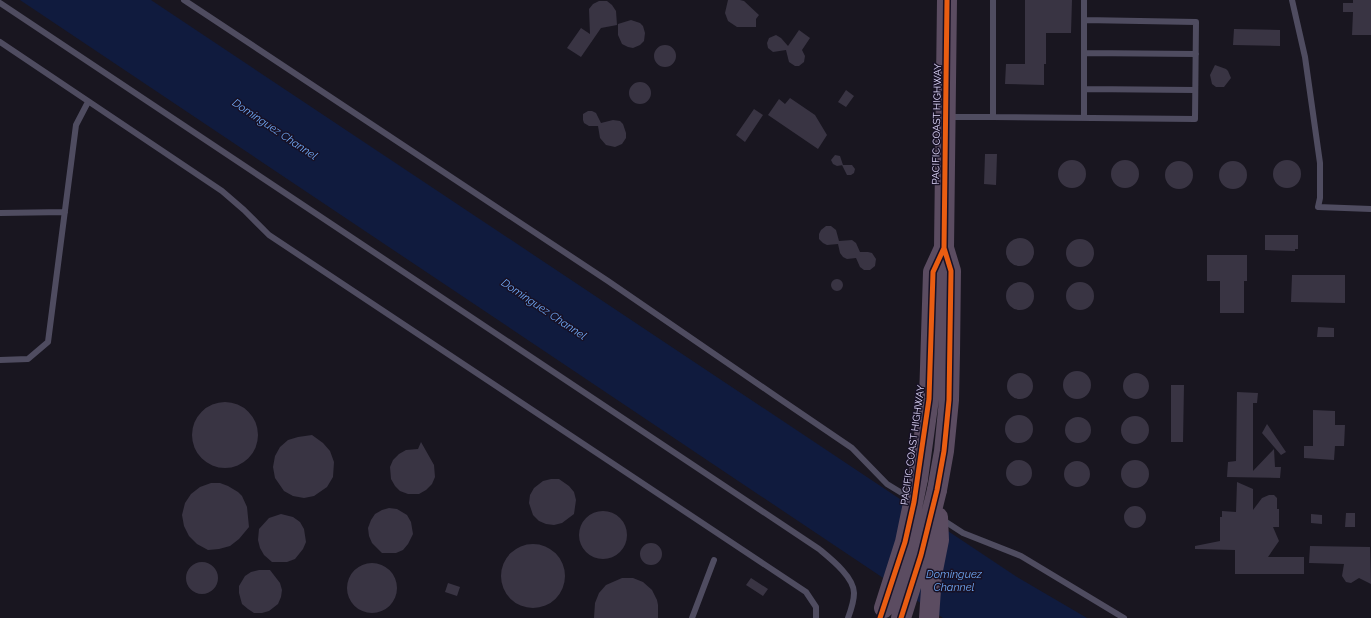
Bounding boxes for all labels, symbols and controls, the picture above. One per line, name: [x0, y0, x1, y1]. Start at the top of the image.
street label: PACIFIC COAST HIGHWAY: [930, 63, 943, 185]
water label: Dominguez Channel: [230, 96, 320, 163]
water label: Dominguez Channel: [499, 276, 589, 343]
street label: PACIFIC COAST HIGHWAY: [899, 384, 926, 506]
water label: Dominguez Channel: [926, 568, 983, 594]

